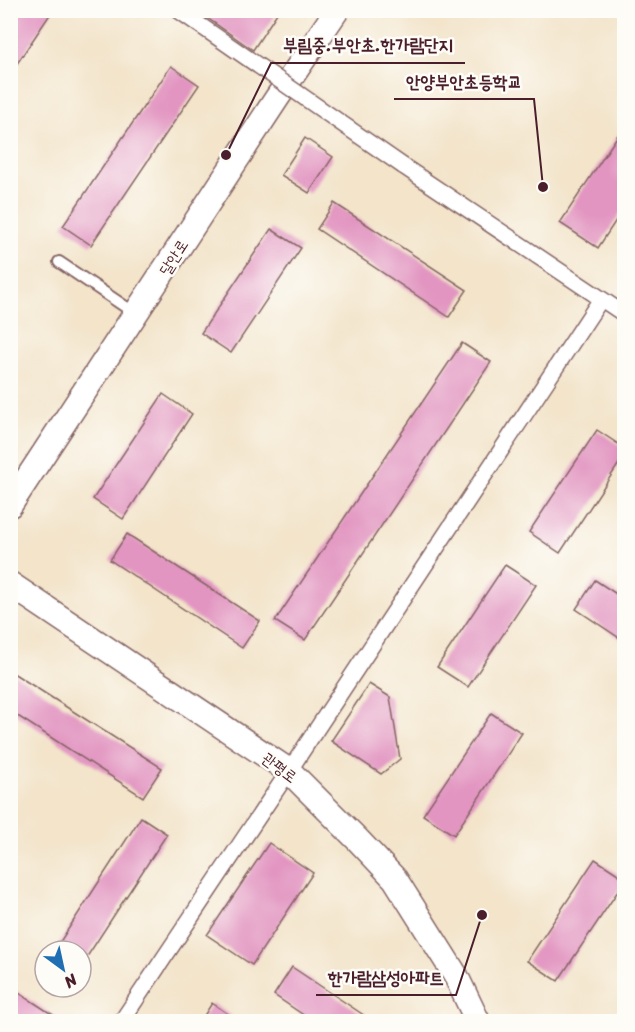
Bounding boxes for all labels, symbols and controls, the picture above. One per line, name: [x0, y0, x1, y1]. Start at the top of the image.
callout: 부림중.부안초.한가람단지: [271, 27, 465, 63]
text: 부림중.부안초.한가람단지: [283, 29, 453, 61]
callout: 안양부안초등학교: [394, 63, 534, 99]
text: 안양부안초등학교: [406, 66, 522, 98]
street label: 달안로: [151, 233, 196, 281]
street label: 관평로: [256, 744, 304, 791]
north arrow: [33, 939, 93, 999]
callout: 한가람삼성아파트: [316, 959, 456, 995]
text: 한가람삼성아파트: [327, 962, 444, 994]
text: N: [58, 965, 84, 997]

